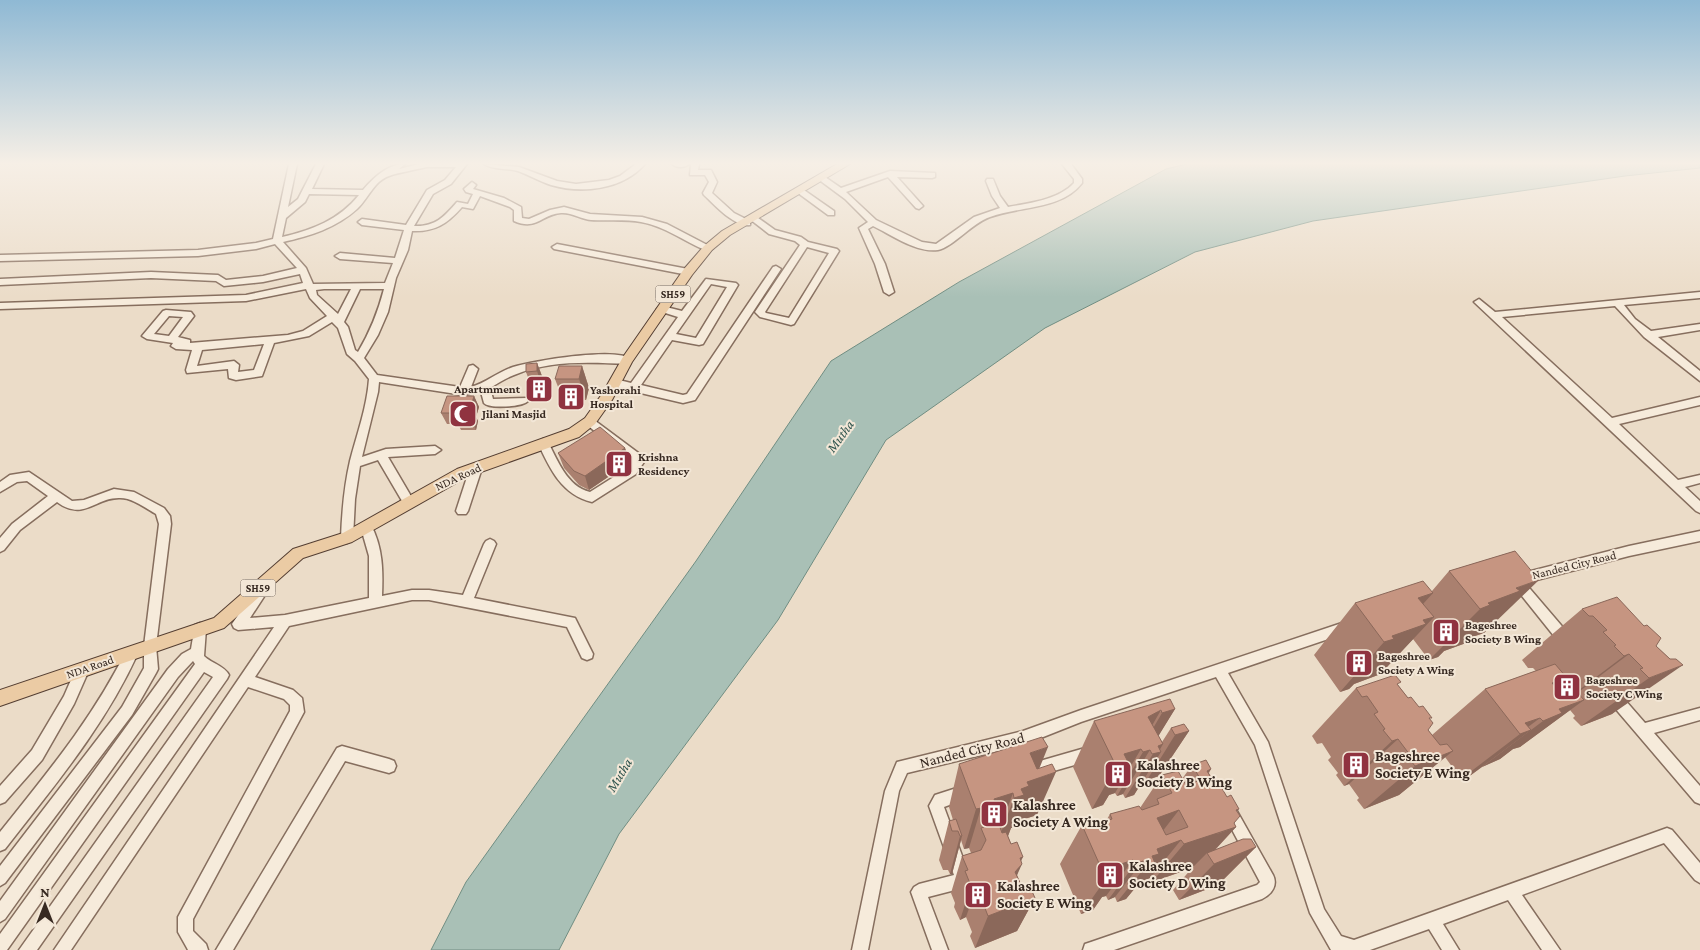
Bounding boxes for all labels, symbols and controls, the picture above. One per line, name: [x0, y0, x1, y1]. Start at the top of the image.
road number: SH59: [656, 286, 690, 302]
building icon: Apartmment: [524, 374, 554, 404]
place label: Apartmment: [453, 382, 521, 396]
building icon: Yashorahi Hospital: [556, 382, 586, 412]
place label: Yashorahi Hospital: [590, 383, 641, 411]
mosque icon: Jilani Masjid: [448, 399, 478, 429]
place label: Jilani Masjid: [480, 407, 547, 421]
water label: Mutha: [822, 416, 857, 456]
building icon: Krishna Residency: [604, 449, 634, 479]
place label: Krishna Residency: [638, 450, 689, 478]
street label: NDA Road: [433, 460, 484, 494]
street label: Nanded City Road: [1530, 548, 1618, 582]
road number: SH59: [240, 580, 276, 596]
building icon: Bageshree Society B Wing: [1431, 617, 1461, 647]
place label: Bageshree Society B Wing: [1465, 618, 1541, 646]
building icon: Bageshree Society A Wing: [1344, 648, 1374, 678]
place label: Bageshree Society A Wing: [1378, 649, 1454, 677]
street label: NDA Road: [64, 652, 116, 682]
building icon: Bageshree Society C Wing: [1552, 672, 1582, 702]
place label: Bageshree Society C Wing: [1586, 673, 1662, 701]
street label: Nanded City Road: [918, 729, 1027, 772]
place label: Bageshree Society E Wing: [1375, 748, 1470, 781]
building icon: Bageshree Society E Wing: [1341, 750, 1371, 780]
water label: Mutha: [602, 755, 635, 795]
place label: Kalashree Society B Wing: [1137, 757, 1232, 790]
building icon: Kalashree Society B Wing: [1103, 759, 1133, 789]
place label: Kalashree Society A Wing: [1013, 797, 1109, 830]
building icon: Kalashree Society A Wing: [979, 799, 1009, 829]
place label: Kalashree Society D Wing: [1129, 858, 1226, 891]
building icon: Kalashree Society D Wing: [1095, 860, 1125, 890]
place label: Kalashree Society E Wing: [997, 878, 1092, 911]
north arrow: [20, 880, 70, 930]
building icon: Kalashree Society E Wing: [963, 880, 993, 910]
text: N: [40, 884, 50, 900]

